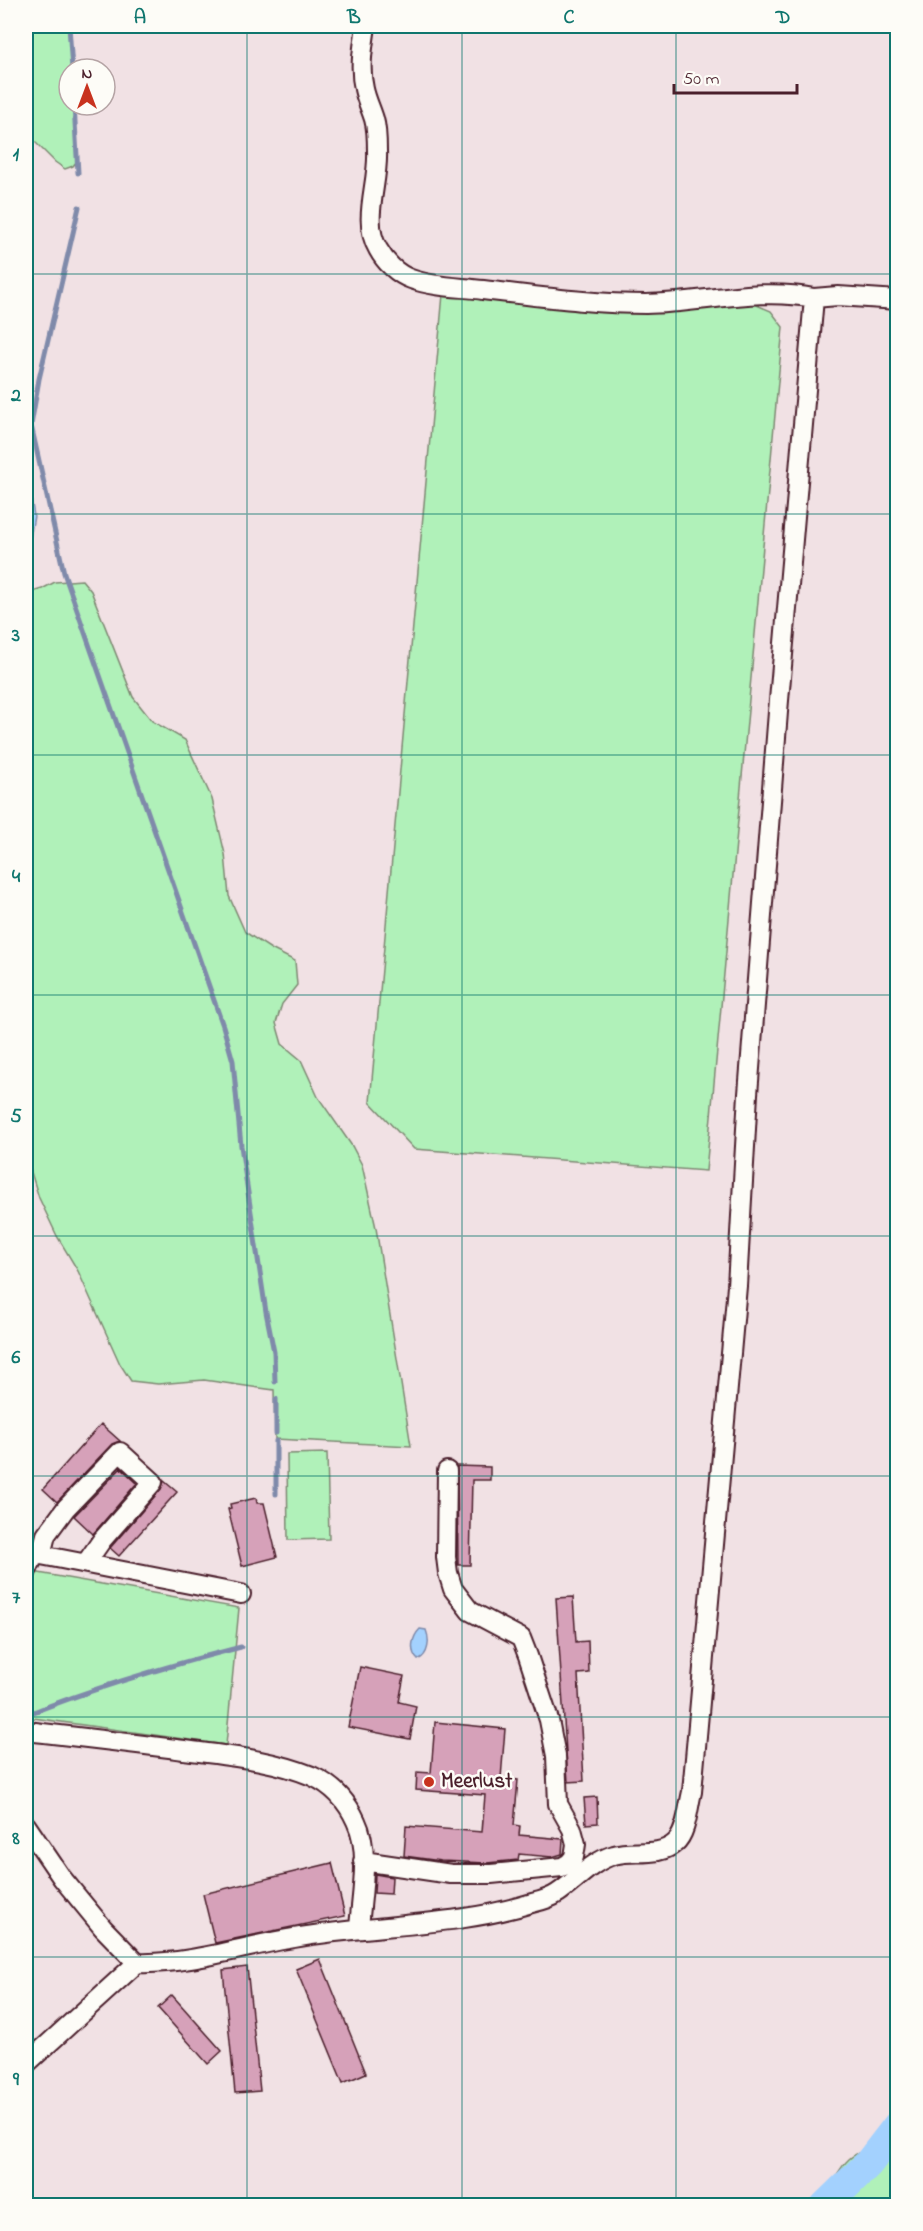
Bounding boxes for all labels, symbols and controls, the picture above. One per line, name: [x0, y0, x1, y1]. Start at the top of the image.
text: A: [134, 4, 146, 33]
text: B: [346, 4, 361, 33]
text: C: [564, 4, 575, 33]
text: D: [775, 4, 790, 33]
north arrow: [57, 57, 117, 117]
scale bar: [674, 57, 797, 95]
text: N: [82, 62, 93, 86]
text: 50 m: [683, 67, 720, 93]
text: 1: [13, 141, 20, 170]
text: 2: [10, 382, 21, 411]
text: 3: [11, 622, 20, 651]
text: 4: [12, 863, 21, 892]
text: 5: [10, 1103, 22, 1132]
text: 6: [12, 1344, 21, 1373]
text: 7: [12, 1584, 21, 1613]
place label: Meerlust: [441, 1767, 513, 1797]
marker: Meerlust: [422, 1775, 436, 1789]
text: 8: [11, 1825, 20, 1854]
text: 9: [12, 2066, 20, 2095]

